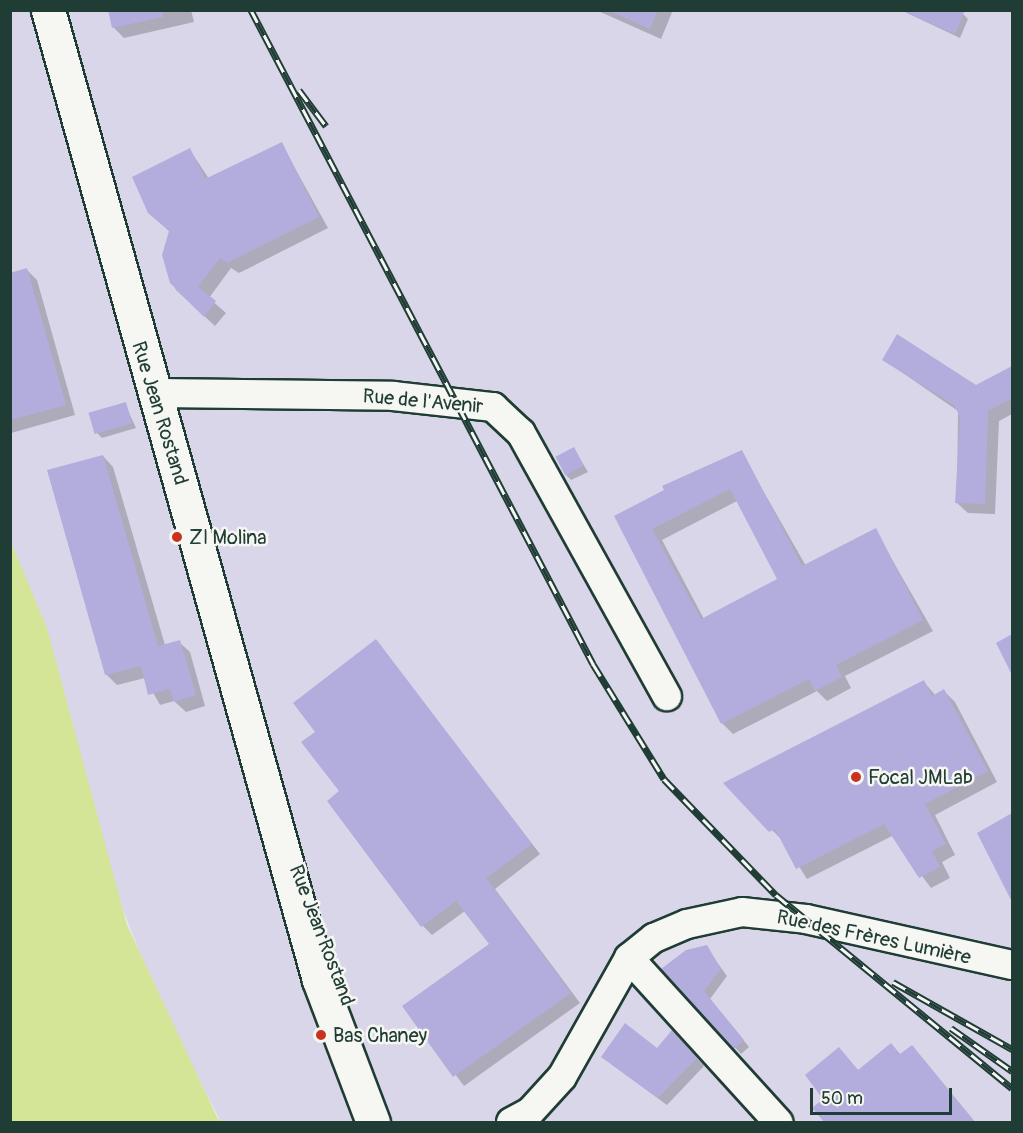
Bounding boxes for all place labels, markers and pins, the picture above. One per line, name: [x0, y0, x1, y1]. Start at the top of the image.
place label: ZI Molina: [189, 525, 266, 549]
marker: ZI Molina: [170, 530, 184, 544]
place label: Focal JMLab: [868, 765, 973, 789]
marker: Focal JMLab: [849, 770, 863, 784]
place label: Bas Chaney: [333, 1023, 427, 1047]
marker: Bas Chaney: [314, 1028, 328, 1042]

